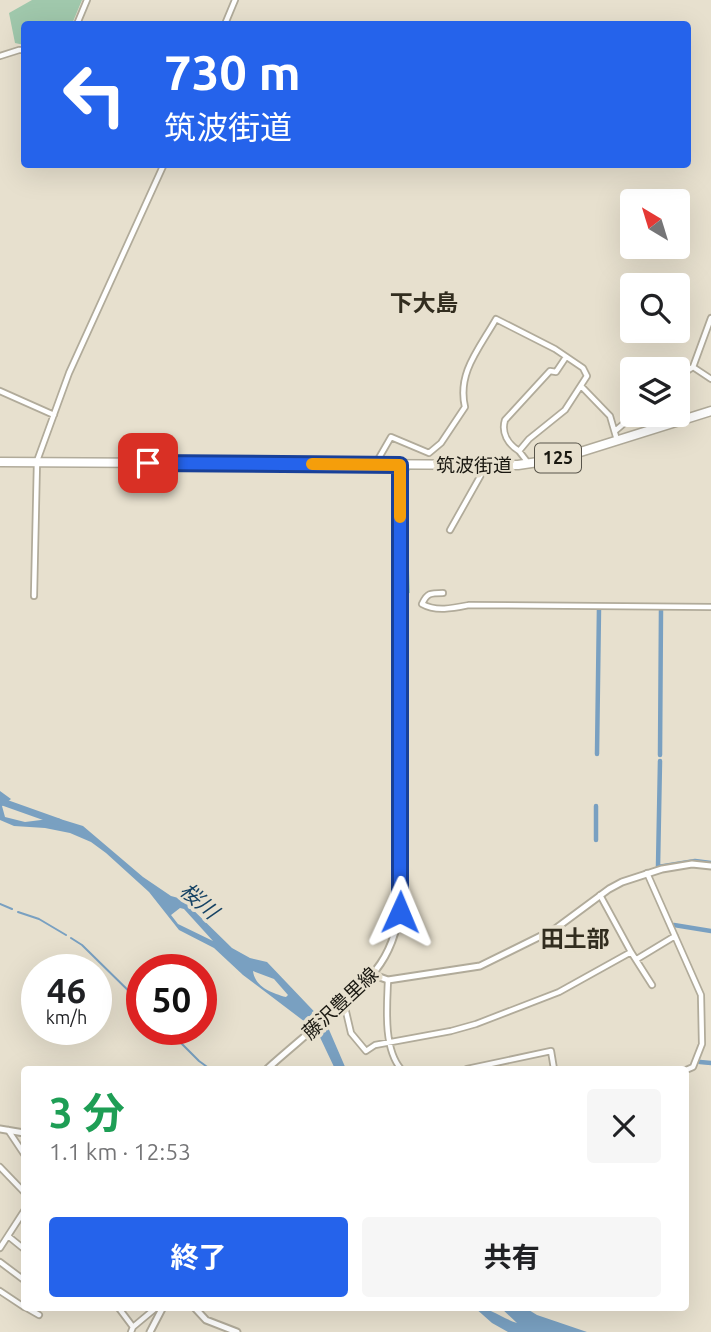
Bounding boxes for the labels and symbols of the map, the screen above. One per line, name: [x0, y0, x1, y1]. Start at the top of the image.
north arrow: [620, 189, 690, 259]
district label: 下大島: [390, 290, 459, 315]
pin: [118, 433, 178, 493]
road number: 125: [535, 444, 581, 472]
street label: 筑波街道: [436, 454, 512, 476]
position arrow: [363, 875, 437, 949]
water label: 桜川: [176, 877, 225, 924]
district label: 田土部: [541, 926, 610, 951]
speed limit sign: 50: [126, 954, 217, 1045]
street label: 藤沢豊里線: [298, 963, 382, 1043]

